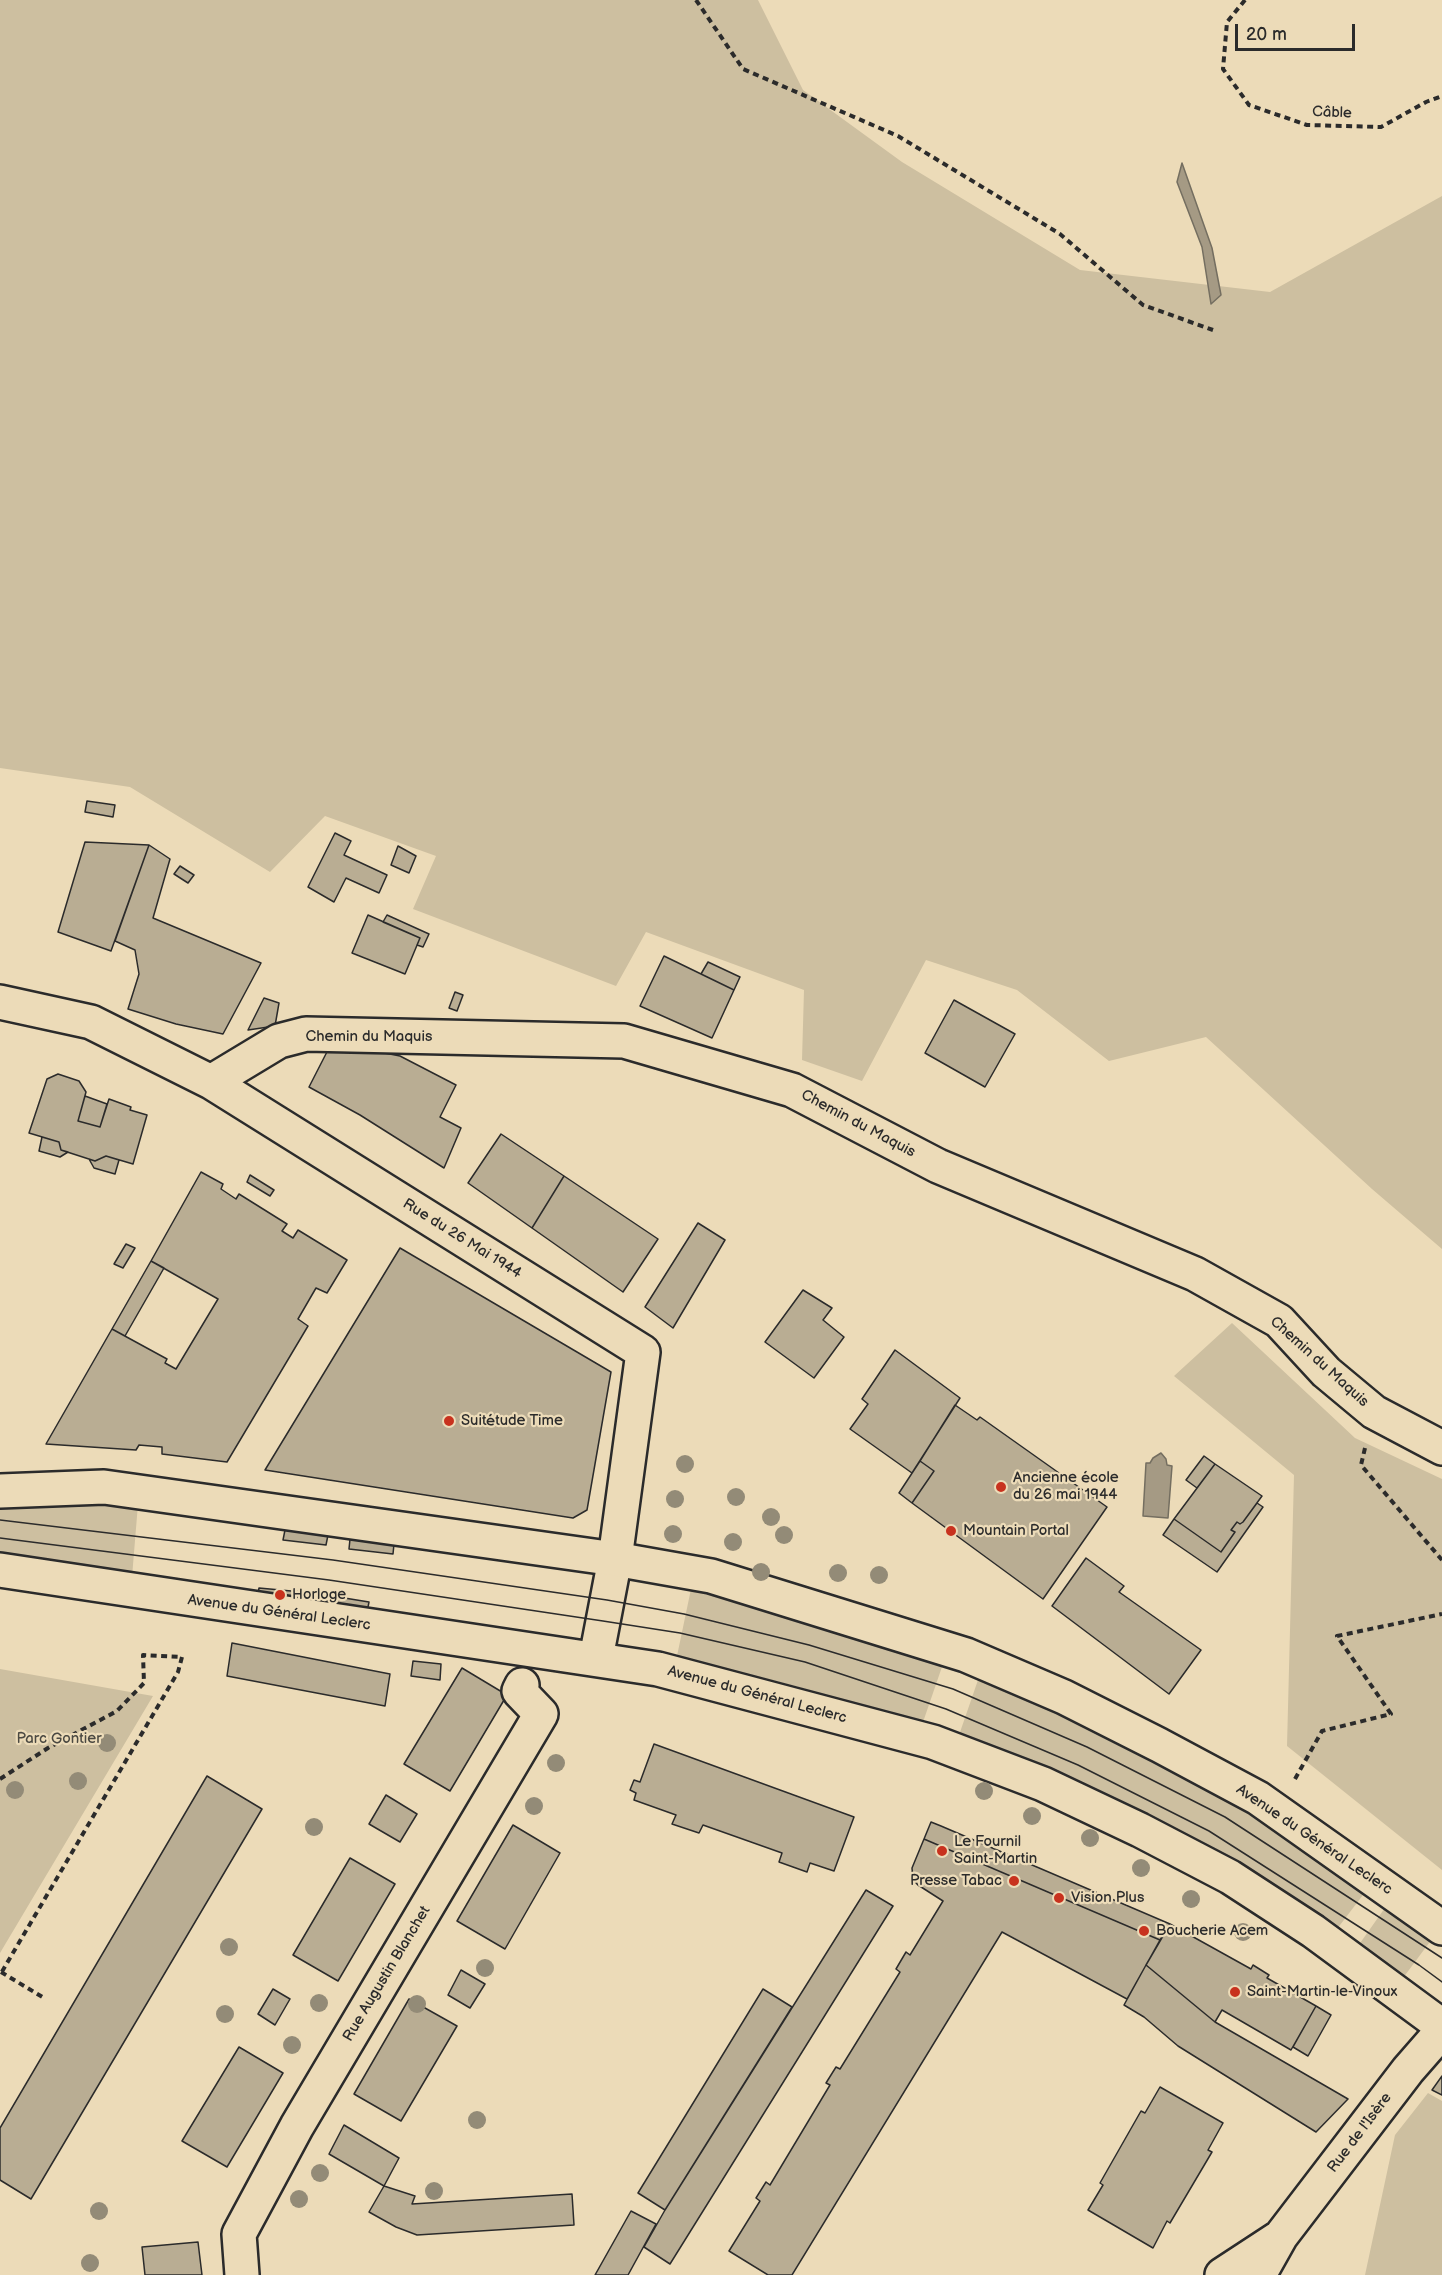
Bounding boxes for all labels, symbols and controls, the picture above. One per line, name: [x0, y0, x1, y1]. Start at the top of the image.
scale bar: [1238, 12, 1358, 50]
text: 20 m: [1246, 24, 1287, 45]
street label: Câble: [1312, 103, 1352, 123]
street label: Chemin du Maquis: [306, 1028, 432, 1046]
street label: Chemin du Maquis: [798, 1086, 918, 1162]
street label: Rue du 26 Mai 1944: [399, 1195, 525, 1283]
street label: Chemin du Maquis: [1266, 1313, 1372, 1411]
place label: Suitétude Time: [461, 1412, 563, 1430]
marker: Suitétude Time: [442, 1414, 456, 1428]
place label: Ancienne école du 26 mai 1944: [1013, 1469, 1119, 1504]
marker: Ancienne école du 26 mai 1944: [994, 1480, 1008, 1494]
place label: Mountain Portal: [963, 1522, 1069, 1540]
marker: Mountain Portal: [944, 1524, 958, 1538]
place label: Horloge: [292, 1586, 346, 1604]
marker: Horloge: [273, 1588, 287, 1602]
street label: Avenue du Général Leclerc: [186, 1591, 372, 1635]
street label: Avenue du Général Leclerc: [666, 1662, 848, 1728]
park label: Parc Gontier: [16, 1730, 102, 1748]
street label: Avenue du Général Leclerc: [1233, 1781, 1395, 1899]
place label: Le Fournil Saint-Martin: [954, 1833, 1037, 1868]
marker: Le Fournil Saint-Martin: [935, 1844, 949, 1858]
place label: Presse Tabac: [910, 1872, 1002, 1890]
marker: Presse Tabac: [1007, 1874, 1021, 1888]
place label: Vision Plus: [1071, 1889, 1144, 1907]
marker: Vision Plus: [1052, 1891, 1066, 1905]
street label: Rue Augustin Blanchet: [339, 1903, 435, 2045]
place label: Boucherie Acem: [1156, 1922, 1268, 1940]
marker: Boucherie Acem: [1137, 1924, 1151, 1938]
place label: Saint-Martin-le-Vinoux: [1247, 1983, 1398, 2001]
marker: Saint-Martin-le-Vinoux: [1228, 1985, 1242, 1999]
street label: Rue de l'Isère: [1324, 2090, 1396, 2176]

